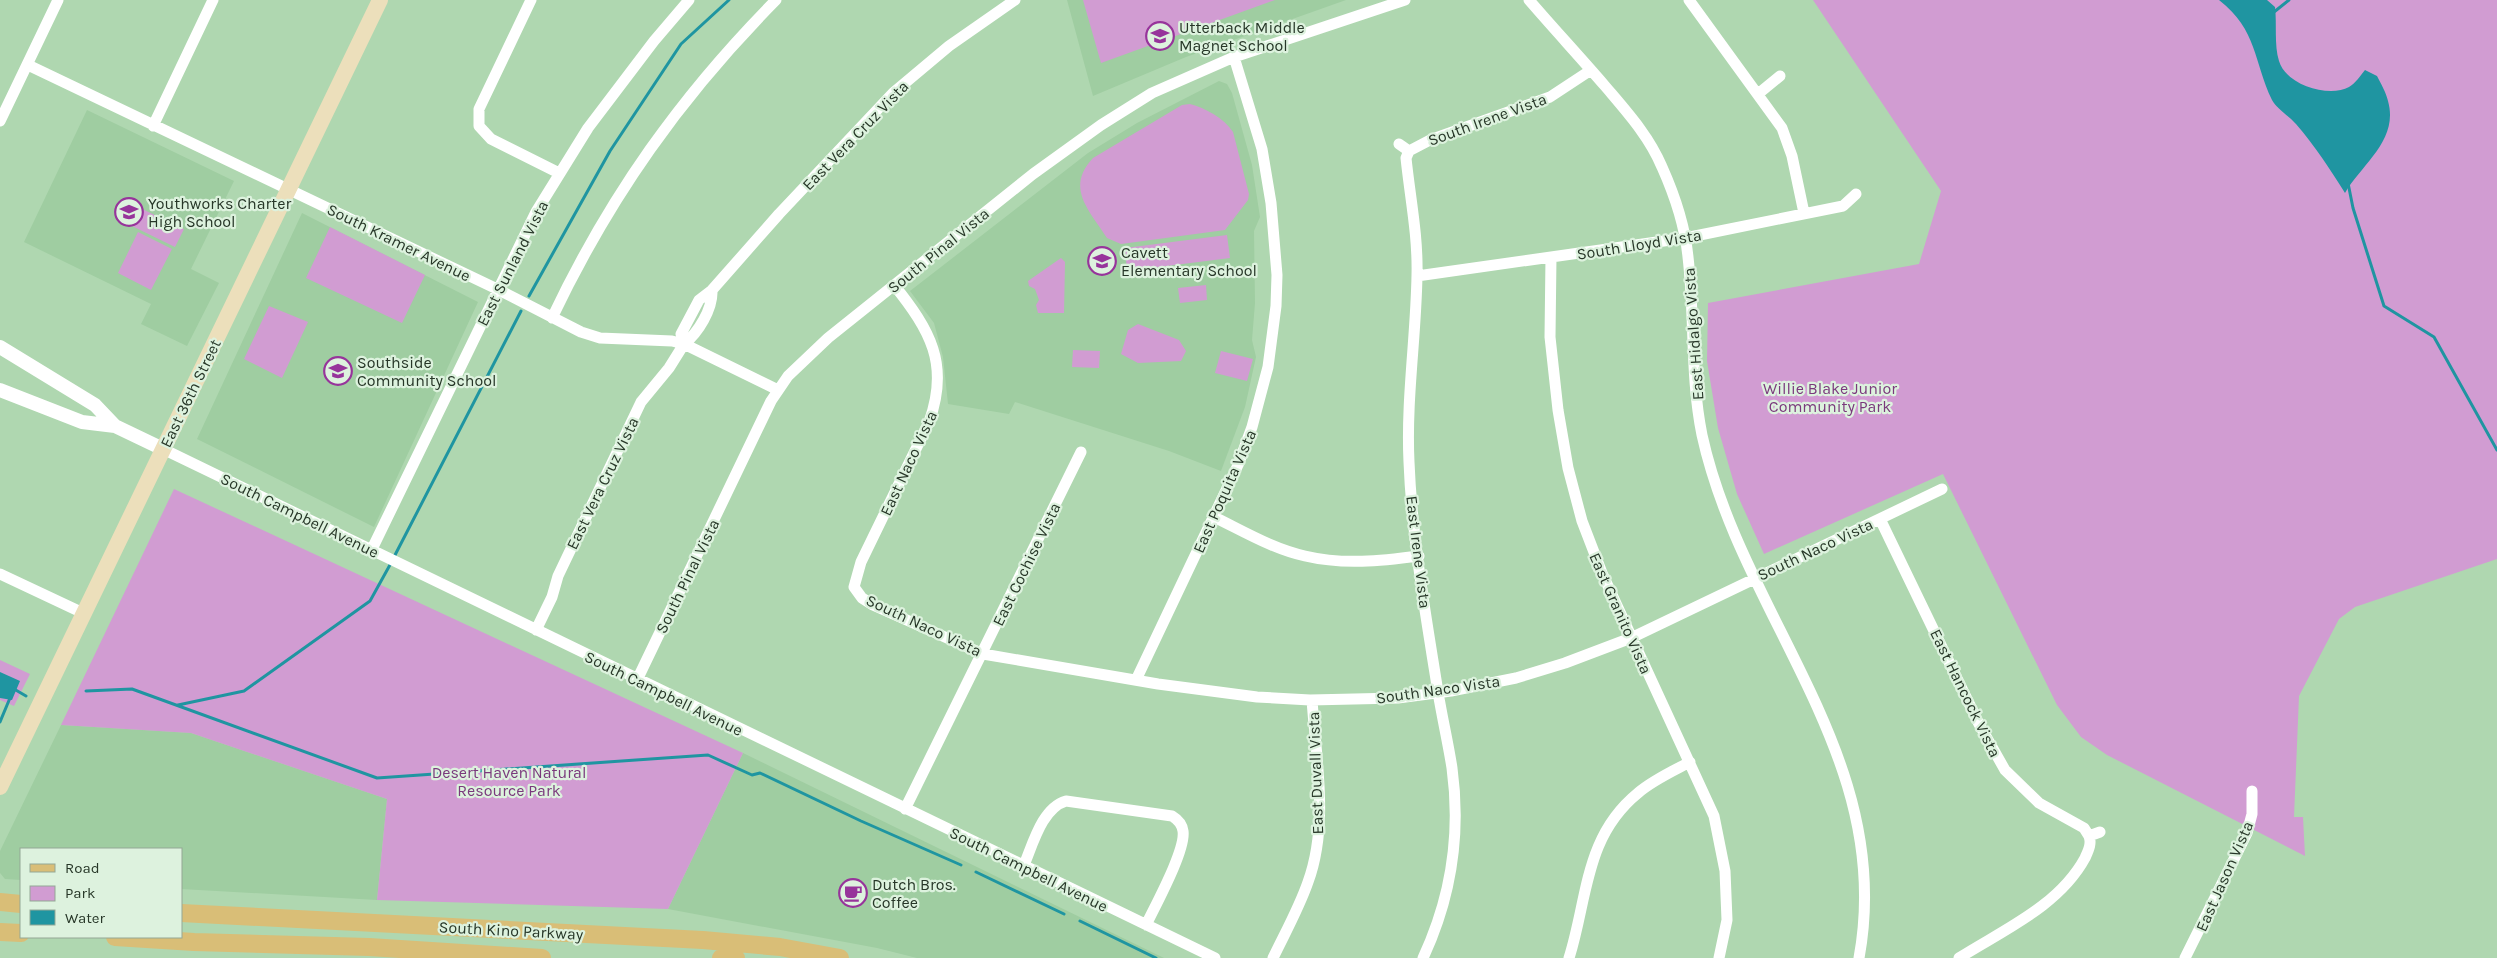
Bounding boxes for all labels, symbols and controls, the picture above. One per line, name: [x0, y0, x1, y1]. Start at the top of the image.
place label: Utterback Middle Magnet School: [1179, 18, 1305, 55]
school or university icon: Utterback Middle Magnet School: [1145, 21, 1175, 51]
street label: East Vera Cruz Vista: [798, 77, 912, 194]
street label: South Irene Vista: [1425, 89, 1549, 150]
place label: Youthworks Charter High School: [148, 194, 291, 231]
school or university icon: Youthworks Charter High School: [114, 197, 144, 227]
street label: East Sunland Vista: [473, 197, 552, 329]
street label: South Kramer Avenue: [324, 199, 474, 285]
street label: South Pinal Vista: [884, 204, 993, 297]
street label: South Lloyd Vista: [1575, 225, 1703, 264]
place label: Cavett Elementary School: [1121, 243, 1257, 280]
school or university icon: Cavett Elementary School: [1087, 246, 1117, 276]
street label: East Hidalgo Vista: [1679, 267, 1708, 401]
street label: East 36th Street: [156, 336, 225, 450]
place label: Southside Community School: [357, 353, 496, 390]
school or university icon: Southside Community School: [323, 356, 353, 386]
park label: Willie Blake Junior Community Park: [1763, 379, 1897, 416]
street label: East Naco Vista: [876, 408, 941, 519]
street label: East Vera Cruz Vista: [562, 414, 643, 552]
street label: East Poquita Vista: [1189, 427, 1260, 556]
street label: South Campbell Avenue: [218, 469, 382, 562]
street label: East Irene Vista: [1402, 495, 1435, 609]
street label: East Cochise Vista: [988, 500, 1065, 629]
street label: South Naco Vista: [1754, 514, 1876, 585]
street label: South Pinal Vista: [652, 516, 723, 637]
street label: East Granito Vista: [1585, 550, 1656, 677]
street label: South Naco Vista: [863, 590, 985, 661]
street label: East Hancock Vista: [1926, 626, 2005, 760]
street label: South Campbell Avenue: [582, 647, 746, 740]
street label: South Naco Vista: [1375, 671, 1501, 708]
street label: East Duvall Vista: [1304, 711, 1327, 835]
park label: Desert Haven Natural Resource Park: [432, 763, 586, 800]
street label: East Jason Vista: [2192, 818, 2257, 934]
street label: South Campbell Avenue: [947, 823, 1111, 916]
legend: [20, 848, 182, 938]
text: Road: [65, 859, 100, 877]
place label: Dutch Bros. Coffee: [872, 875, 956, 912]
cafe icon: Dutch Bros. Coffee: [838, 878, 868, 908]
text: Park: [65, 884, 95, 902]
text: Water: [65, 909, 106, 927]
street label: South Kino Parkway: [438, 917, 584, 944]

